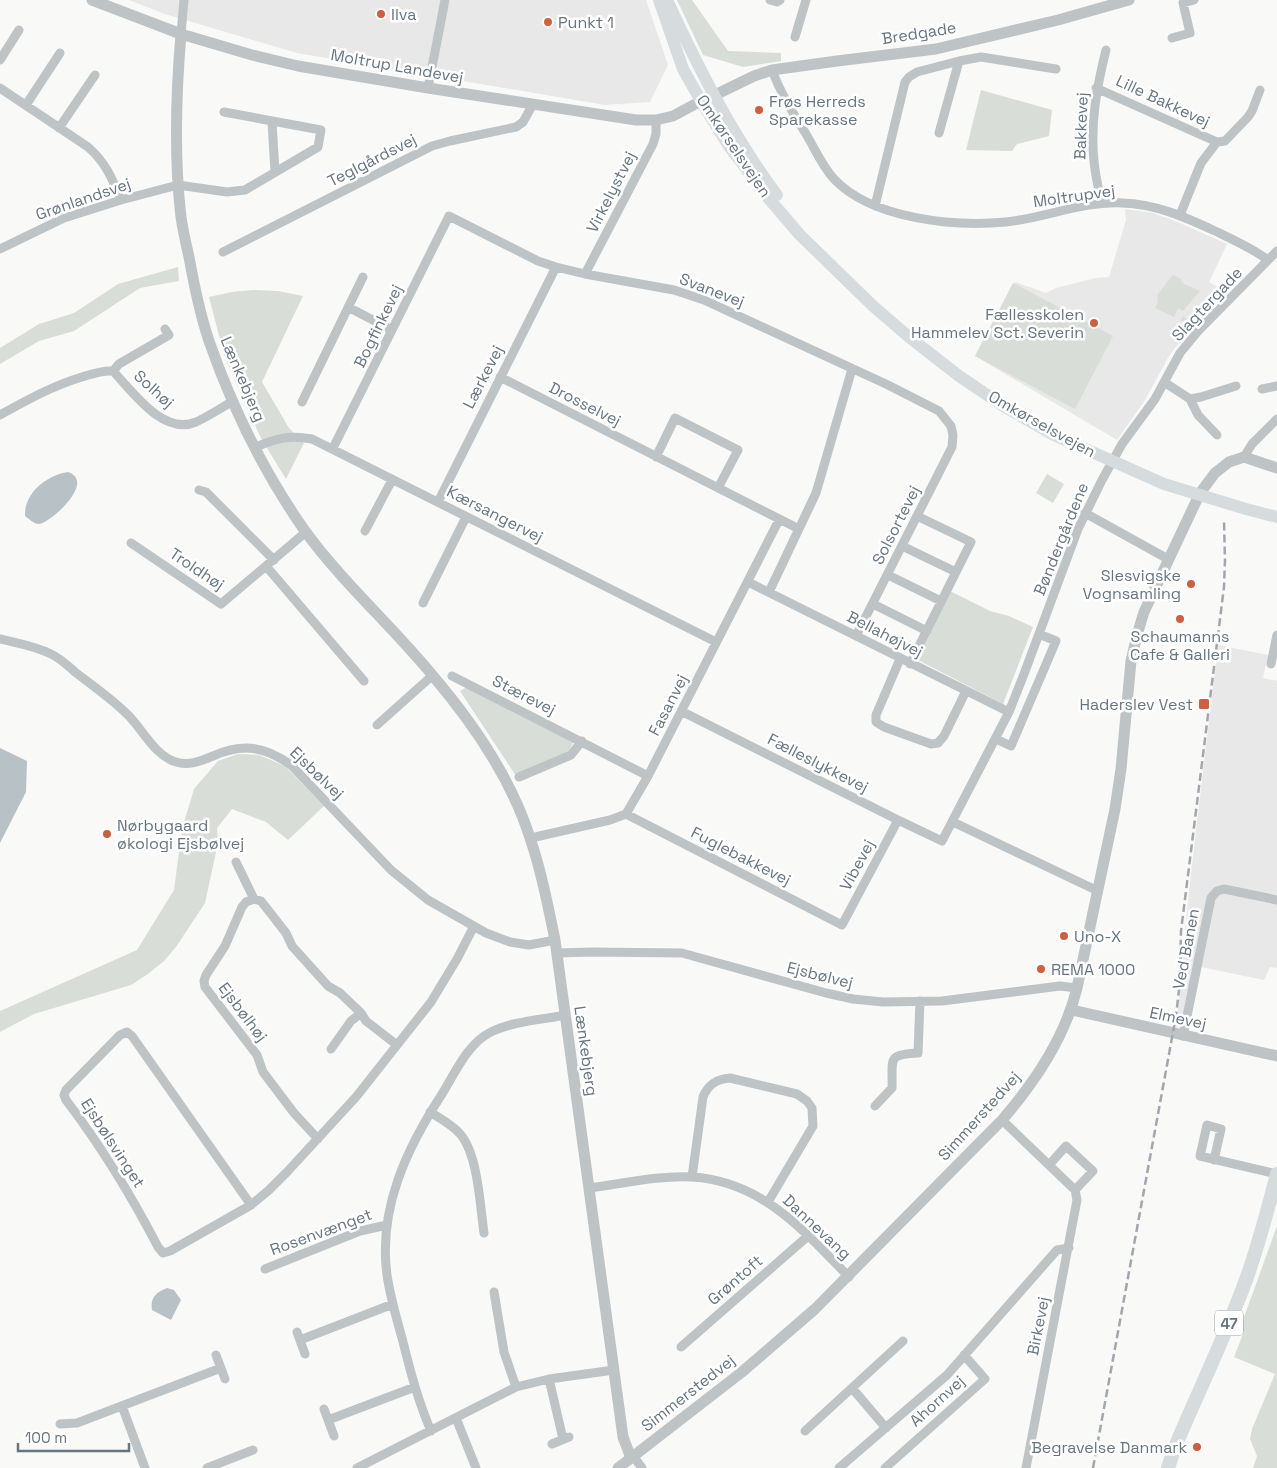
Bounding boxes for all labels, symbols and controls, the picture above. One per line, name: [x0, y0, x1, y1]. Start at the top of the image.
place label: Ilva: [391, 4, 416, 25]
marker: Ilva: [375, 8, 387, 20]
place label: Punkt 1: [558, 12, 614, 33]
marker: Punkt 1: [542, 16, 554, 28]
street label: Bredgade: [880, 17, 958, 49]
street label: Moltrup Landevej: [329, 44, 465, 88]
street label: Lille Bakkevej: [1113, 70, 1213, 132]
street label: Omkørselsvejen: [692, 91, 776, 201]
place label: Frøs Herreds Sparekasse: [769, 91, 866, 130]
street label: Bakkevej: [1069, 92, 1093, 160]
marker: Frøs Herreds Sparekasse: [753, 104, 765, 116]
street label: Teglgårdsvej: [324, 129, 420, 191]
street label: Virkelystvej: [582, 148, 640, 236]
street label: Grønlandsvej: [33, 173, 133, 225]
street label: Moltrupvej: [1032, 180, 1116, 212]
street label: Slagtergade: [1167, 262, 1247, 346]
street label: Svanevej: [676, 268, 748, 312]
street label: Bogfinkevej: [349, 281, 407, 371]
place label: Fællesskolen Hammelev Sct. Severin: [911, 304, 1084, 343]
marker: Fællesskolen Hammelev Sct. Severin: [1088, 317, 1100, 329]
street label: Lænkebjerg: [216, 333, 270, 425]
street label: Lærkevej: [458, 342, 508, 412]
street label: Solhøj: [129, 365, 179, 413]
street label: Drosselvej: [545, 377, 625, 431]
street label: Omkørselsvejen: [985, 386, 1099, 462]
street label: Bøndergårdene: [1029, 479, 1093, 599]
street label: Kærsangervej: [443, 481, 547, 547]
street label: Solsortevej: [867, 482, 925, 568]
street label: Troldhøj: [166, 543, 228, 595]
place label: Slesvigske Vognsamling: [1082, 565, 1181, 604]
marker: Slesvigske Vognsamling: [1185, 578, 1197, 590]
street label: Bellahøjvej: [843, 606, 927, 662]
marker: Schaumanns Cafe & Galleri: [1174, 613, 1186, 625]
place label: Schaumanns Cafe & Galleri: [1130, 626, 1230, 665]
street label: Stærevej: [489, 670, 559, 720]
street label: Fasanvej: [644, 671, 692, 739]
place label: Haderslev Vest: [1079, 694, 1193, 715]
marker: Haderslev Vest: [1197, 697, 1211, 711]
street label: Fælleslykkevej: [764, 729, 872, 797]
street label: Ejsbølvej: [286, 742, 348, 804]
place label: Nørbygaard økologi Ejsbølvej: [117, 815, 244, 854]
street label: Fuglebakkevej: [688, 822, 794, 890]
marker: Nørbygaard økologi Ejsbølvej: [101, 828, 113, 840]
street label: Vibevej: [835, 836, 879, 894]
street label: Ved Banen: [1168, 907, 1204, 991]
place label: Uno-X: [1074, 926, 1121, 947]
marker: Uno-X: [1058, 930, 1070, 942]
street label: Ejsbølvej: [785, 957, 855, 993]
place label: REMA 1000: [1051, 959, 1135, 980]
marker: REMA 1000: [1035, 963, 1047, 975]
street label: Ejsbølhøj: [214, 978, 272, 1046]
street label: Elmevej: [1148, 1002, 1208, 1034]
street label: Lænkebjerg: [569, 1005, 603, 1097]
street label: Simmerstedvej: [933, 1067, 1025, 1165]
street label: Ejsbølsvinget: [76, 1094, 150, 1192]
street label: Dannevang: [778, 1190, 856, 1264]
street label: Rosenvænget: [267, 1204, 375, 1260]
street label: Grøntoft: [703, 1250, 767, 1310]
street label: Birkevej: [1022, 1295, 1054, 1357]
road number: 47: [1215, 1310, 1243, 1336]
street label: Simmerstedvej: [637, 1350, 739, 1436]
street label: Ahornvej: [905, 1371, 969, 1431]
scale bar: [18, 1420, 129, 1452]
text: 100 m: [25, 1428, 67, 1447]
place label: Begravelse Danmark: [1031, 1437, 1187, 1458]
marker: Begravelse Danmark: [1191, 1441, 1203, 1453]

